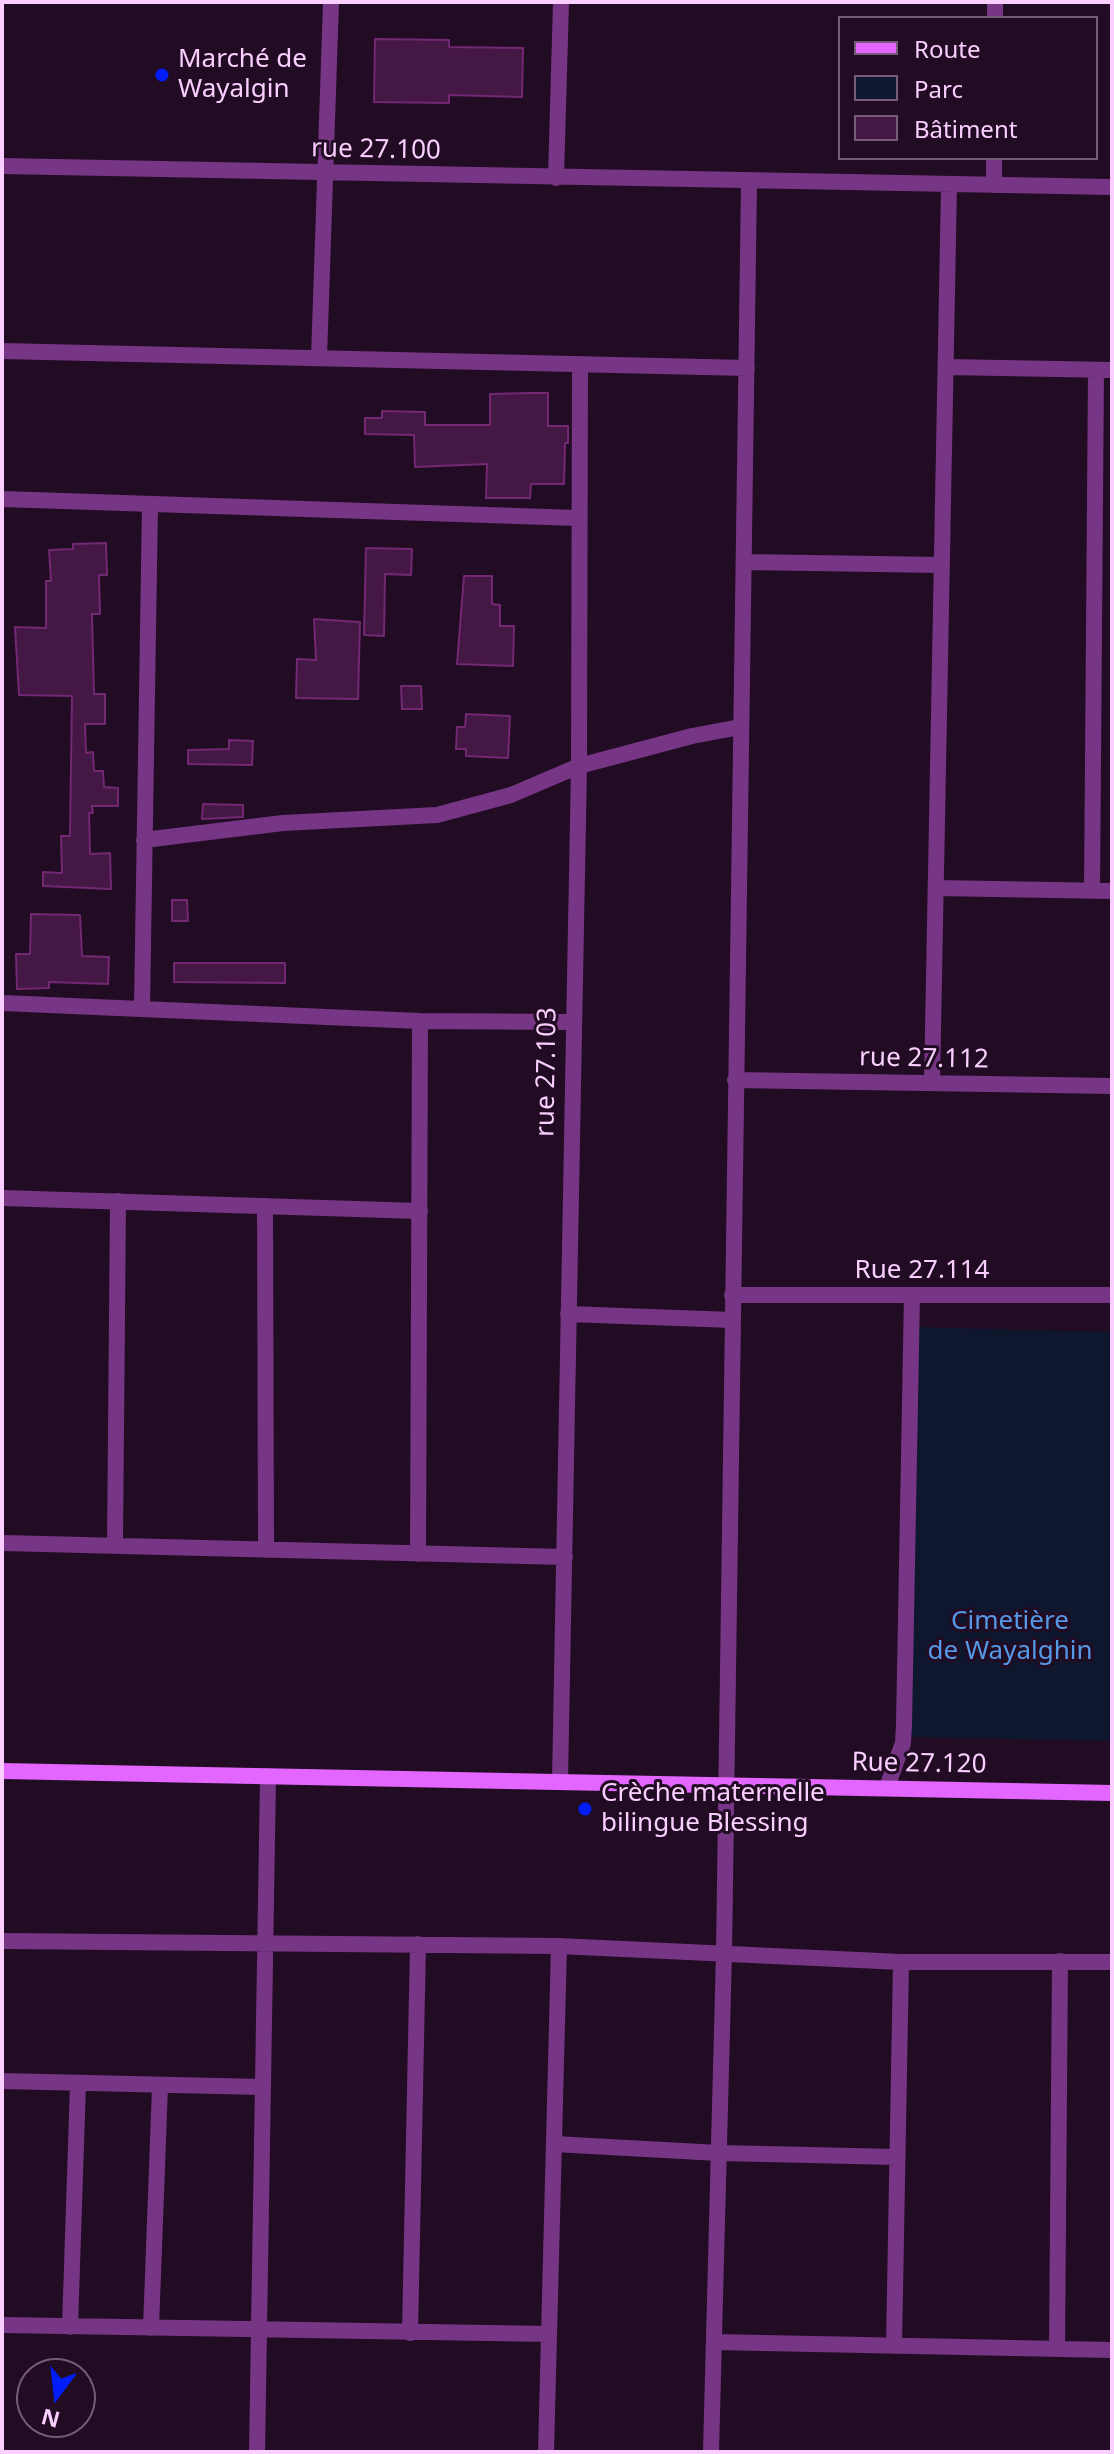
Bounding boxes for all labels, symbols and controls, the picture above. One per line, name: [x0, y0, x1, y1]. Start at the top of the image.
legend: [838, 16, 1098, 160]
text: Route: [914, 32, 980, 65]
place label: Marché de Wayalgin: [178, 44, 307, 106]
marker: Marché de Wayalgin: [153, 66, 171, 84]
text: Parc: [914, 72, 963, 105]
text: Bâtiment: [914, 112, 1017, 145]
street label: rue 27.100: [311, 133, 441, 167]
street label: rue 27.103: [530, 1007, 564, 1137]
street label: rue 27.112: [859, 1042, 989, 1076]
street label: Rue 27.114: [855, 1255, 989, 1287]
park label: Cimetière de Wayalghin: [927, 1606, 1093, 1668]
street label: Rue 27.120: [851, 1747, 987, 1781]
place label: Crèche maternelle bilingue Blessing: [601, 1778, 825, 1840]
marker: Crèche maternelle bilingue Blessing: [576, 1800, 594, 1818]
north arrow: [16, 2358, 96, 2438]
text: N: [38, 2402, 63, 2436]

